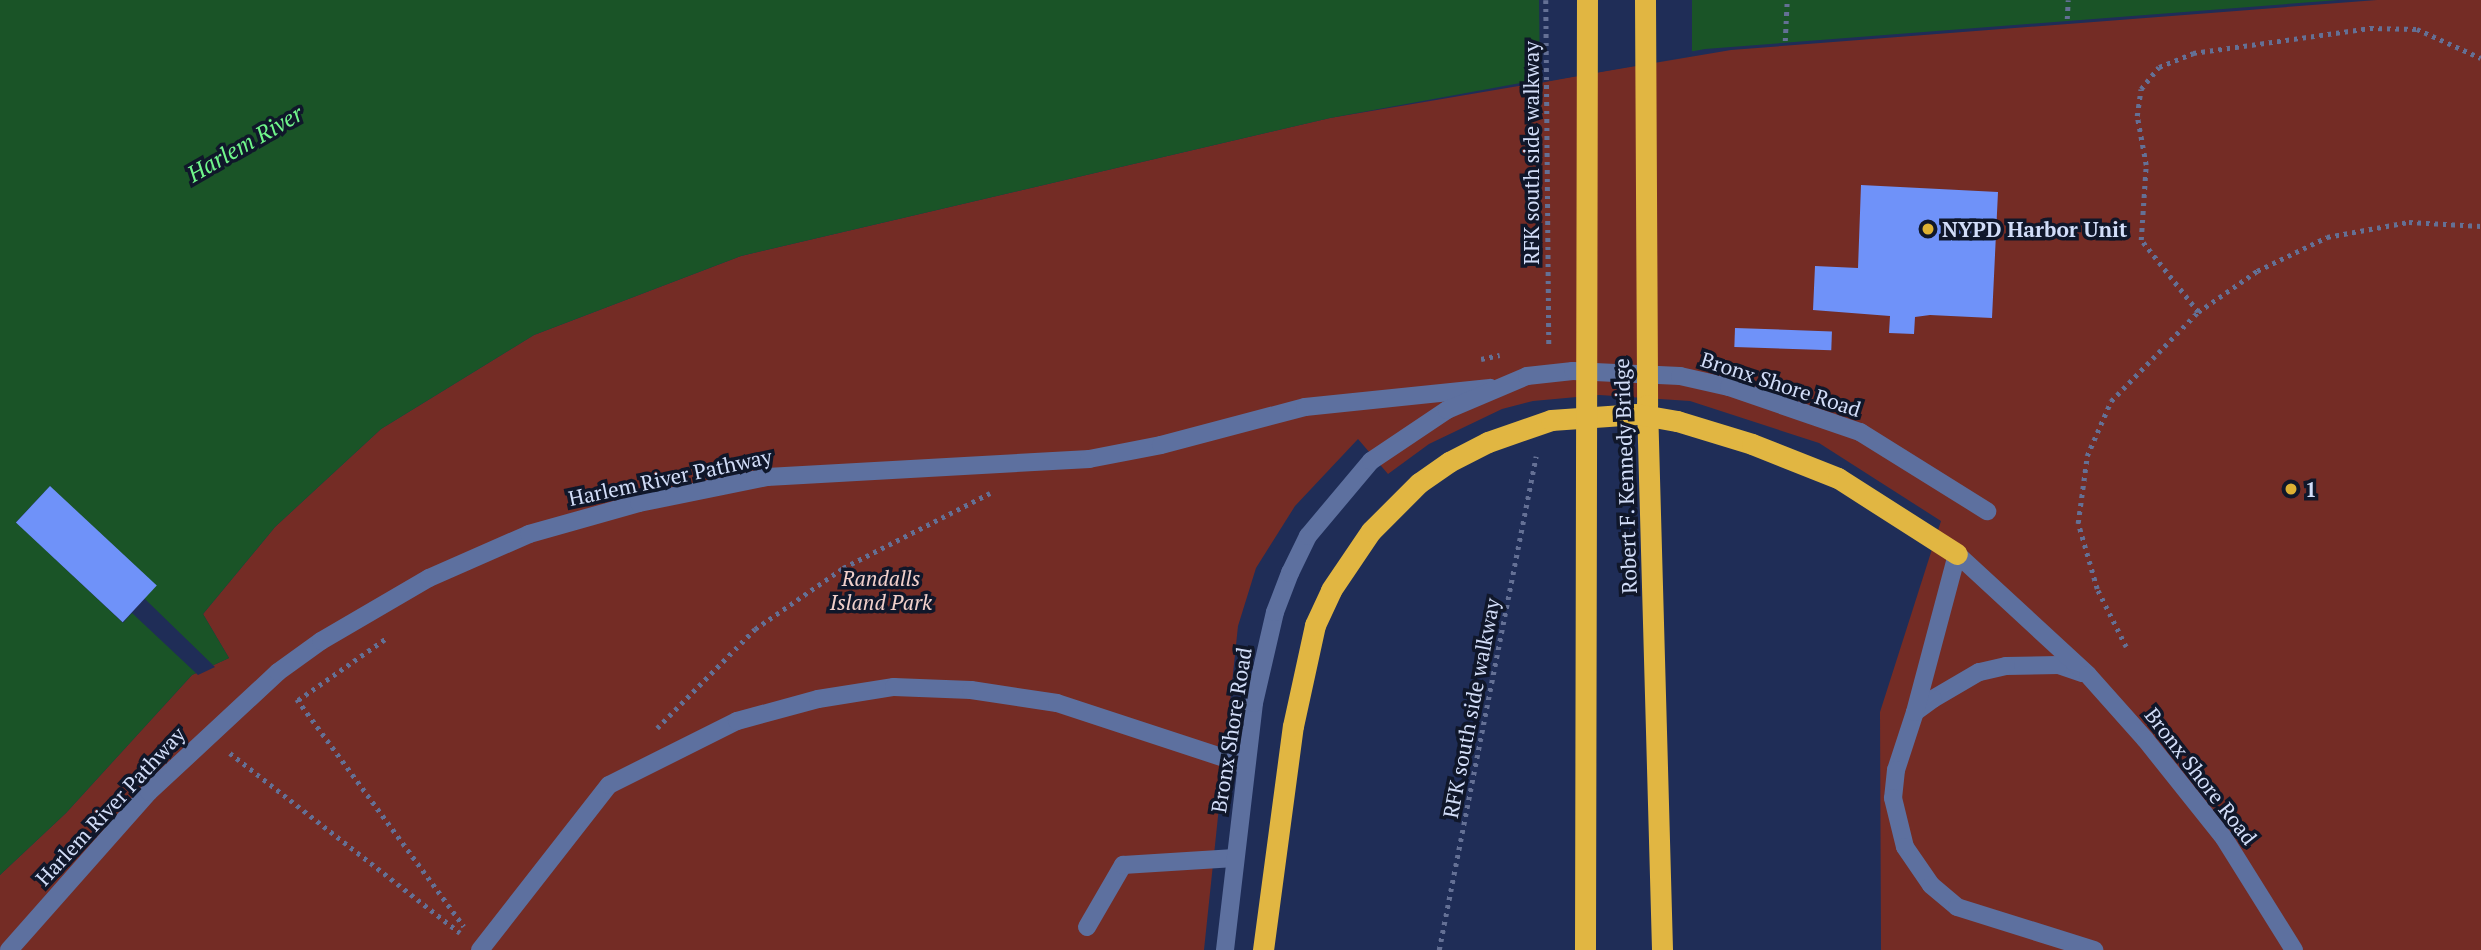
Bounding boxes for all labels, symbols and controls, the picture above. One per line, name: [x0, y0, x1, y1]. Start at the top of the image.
street label: RFK south side walkway: [1518, 41, 1544, 265]
water label: Harlem River: [182, 100, 308, 188]
place label: NYPD Harbor Unit: [1942, 216, 2127, 242]
marker: NYPD Harbor Unit: [1920, 221, 1936, 237]
street label: Bronx Shore Road: [1698, 346, 1864, 422]
street label: Robert F. Kennedy Bridge: [1608, 357, 1642, 595]
street label: Harlem River Pathway: [566, 443, 774, 511]
place label: 1: [2305, 476, 2317, 502]
marker: 1: [2283, 481, 2299, 497]
park label: Randalls Island Park: [830, 565, 932, 615]
street label: RFK south side walkway: [1437, 596, 1505, 820]
street label: Bronx Shore Road: [1206, 646, 1256, 814]
street label: Bronx Shore Road: [2140, 703, 2262, 849]
street label: Harlem River Pathway: [30, 722, 190, 890]

